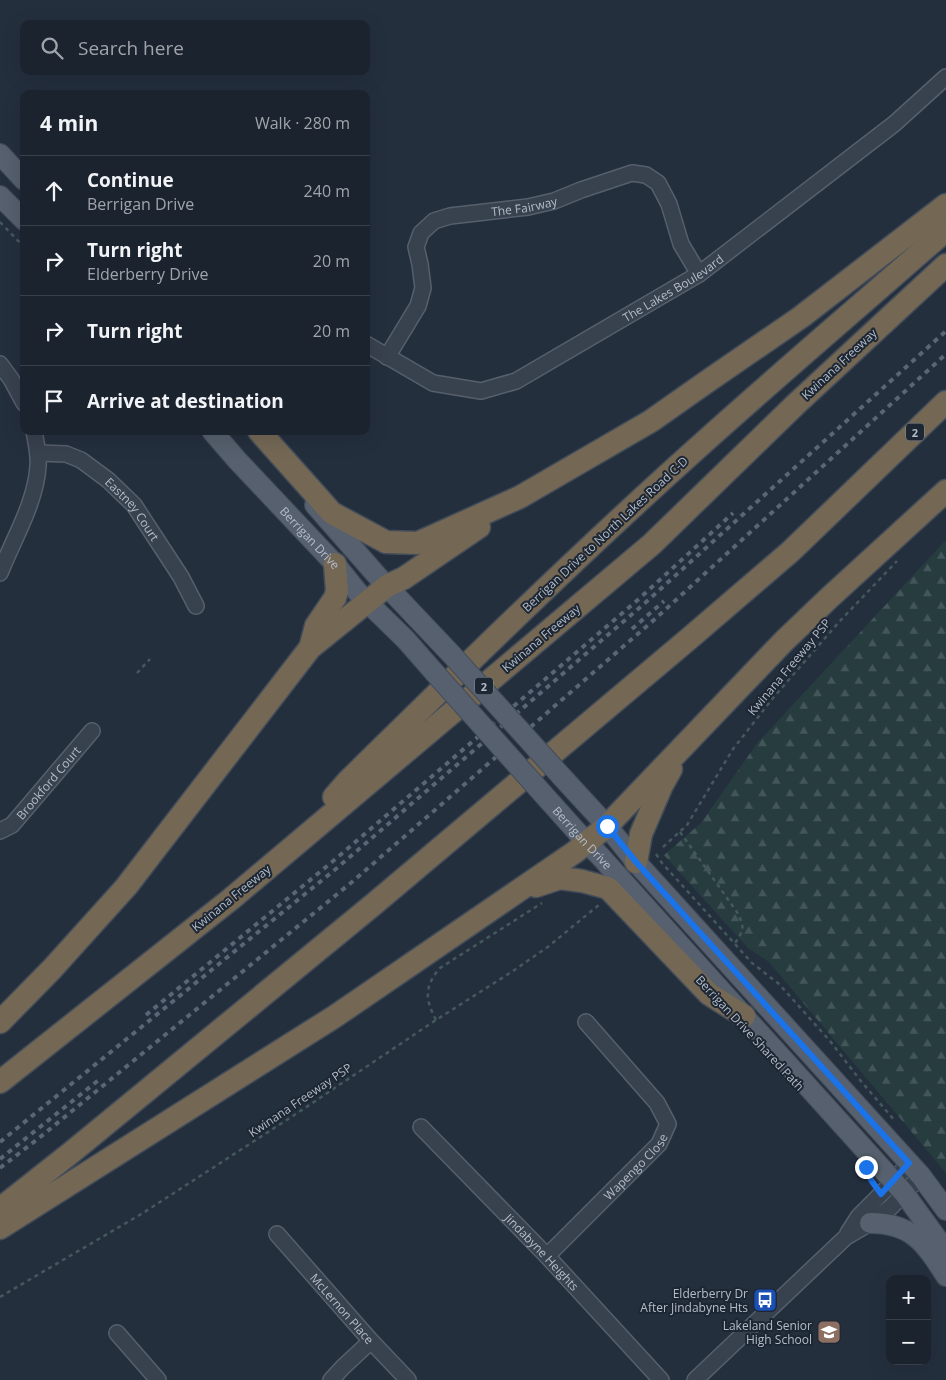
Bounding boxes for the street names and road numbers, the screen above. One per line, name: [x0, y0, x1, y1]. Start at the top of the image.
street label: The Fairway: [490, 192, 560, 220]
street label: The Lakes Boulevard: [619, 250, 727, 325]
street label: Kwinana Freeway: [798, 324, 881, 403]
road number: 2: [906, 424, 924, 441]
street label: Berrigan Drive to North Lakes Road C-D: [518, 453, 692, 615]
street label: Eastney Court: [102, 473, 164, 544]
street label: Berrigan Drive: [276, 503, 344, 573]
street label: Kwinana Freeway: [498, 600, 585, 676]
street label: Kwinana Freeway PSP: [743, 615, 835, 719]
road number: 2: [475, 678, 493, 694]
street label: Brookford Court: [12, 742, 84, 823]
street label: Berrigan Drive: [549, 802, 617, 873]
street label: Kwinana Freeway: [188, 860, 275, 935]
street label: Berrigan Drive Shared Path: [692, 972, 808, 1094]
street label: Kwinana Freeway PSP: [245, 1059, 355, 1141]
street label: Wapengo Close: [600, 1130, 671, 1203]
street label: Jindabyne Heights: [501, 1209, 583, 1294]
street label: McLernon Place: [307, 1269, 378, 1348]

